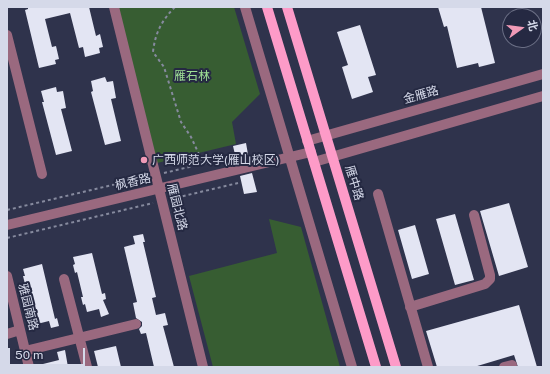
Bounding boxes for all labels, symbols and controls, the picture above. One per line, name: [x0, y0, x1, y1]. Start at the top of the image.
north arrow: [502, 8, 542, 48]
text: 北: [526, 19, 540, 32]
park label: 雁石林: [174, 69, 210, 83]
street label: 金雁路: [402, 83, 440, 107]
place label: 广西师范大学(雁山校区): [152, 153, 279, 167]
marker: 广西师范大学(雁山校区): [139, 155, 149, 165]
street label: 雁中路: [342, 164, 366, 202]
street label: 枫香路: [114, 171, 152, 193]
street label: 雁园北路: [164, 182, 190, 232]
street label: 雅园南路: [15, 282, 41, 332]
scale bar: [10, 340, 87, 366]
text: 50 m: [15, 348, 43, 362]

